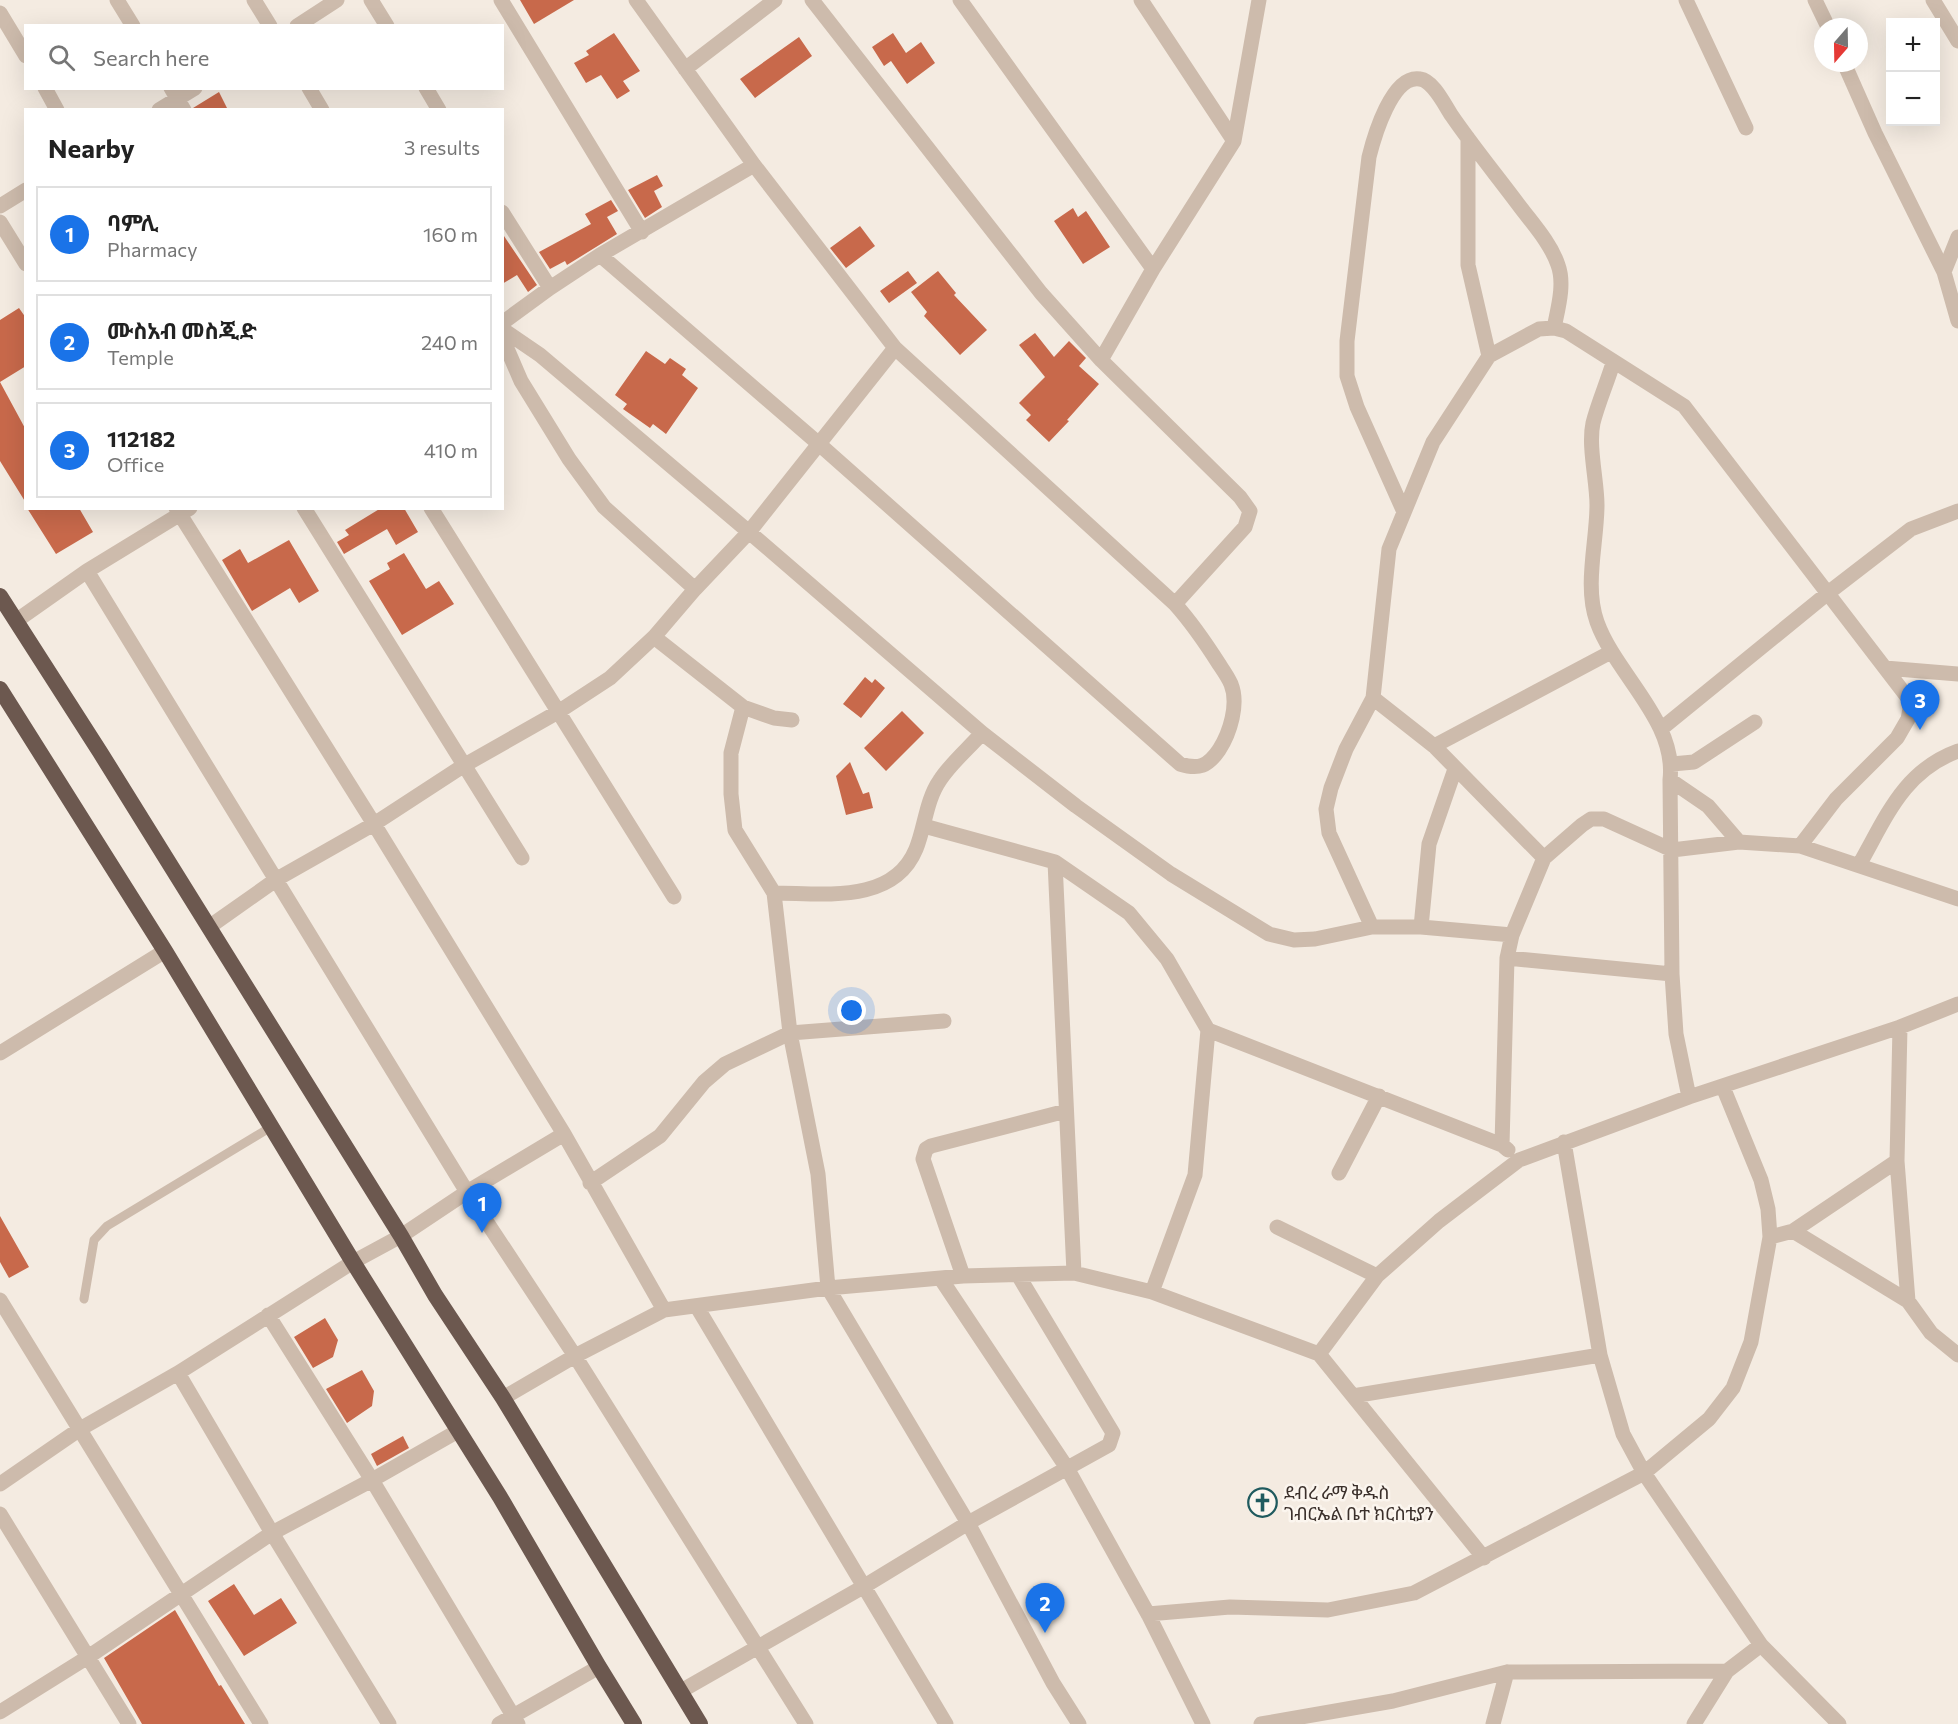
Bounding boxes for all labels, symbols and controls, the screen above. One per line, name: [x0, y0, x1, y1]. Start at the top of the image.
north arrow: [1814, 18, 1868, 72]
map controls: [1886, 18, 1940, 126]
button: +: [1886, 18, 1940, 72]
search box: [24, 24, 504, 90]
icon: search: [45, 41, 78, 74]
text: Search here: [93, 44, 209, 71]
button: −: [1886, 72, 1940, 126]
text: Nearby: [48, 132, 135, 163]
text: 3 results: [404, 135, 480, 159]
text: ባምሊ: [107, 209, 158, 236]
text: 1: [65, 222, 74, 246]
text: 160 m: [423, 222, 478, 246]
text: Pharmacy: [107, 237, 198, 261]
text: ሙስአብ መስጂድ: [107, 317, 257, 344]
text: 2: [64, 330, 75, 354]
text: 240 m: [421, 330, 478, 354]
text: Temple: [107, 345, 174, 369]
text: 112182: [107, 425, 175, 452]
text: 3: [64, 438, 75, 462]
text: 410 m: [424, 438, 478, 462]
text: Office: [107, 452, 164, 476]
pin: 3: [1900, 680, 1940, 730]
your location: [837, 996, 866, 1025]
pin: 1: [462, 1184, 502, 1233]
place label: ደብረ ራማ ቅዱስ ገብርኤል ቤተ ክርስቲያን: [1284, 1481, 1434, 1524]
church icon: ደብረ ራማ ቅዱስ ገብርኤል ቤተ ክርስቲያን: [1247, 1487, 1279, 1519]
pin: 2: [1026, 1584, 1064, 1633]

